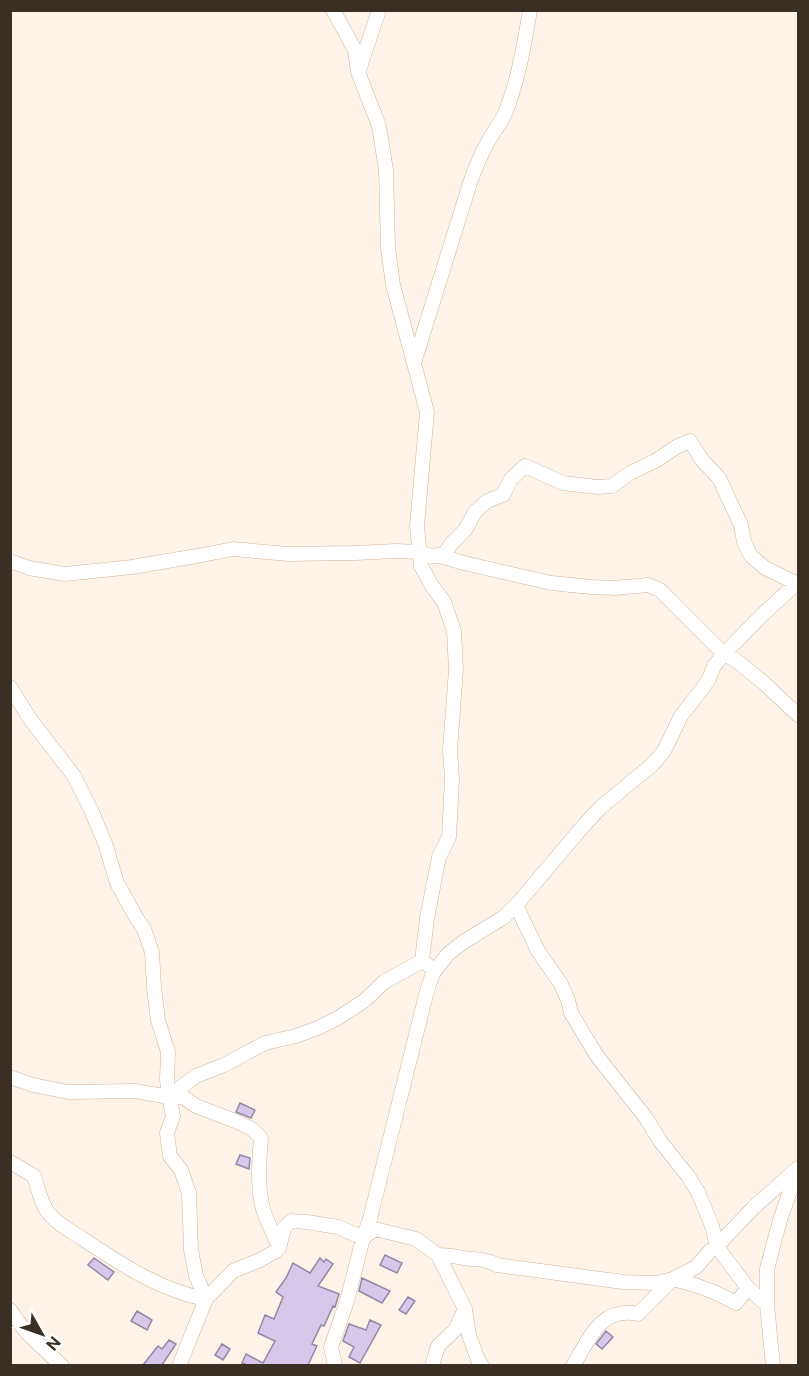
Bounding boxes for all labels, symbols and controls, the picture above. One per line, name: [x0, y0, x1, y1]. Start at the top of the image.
north arrow: [12, 1304, 72, 1364]
text: N: [42, 1332, 64, 1354]

